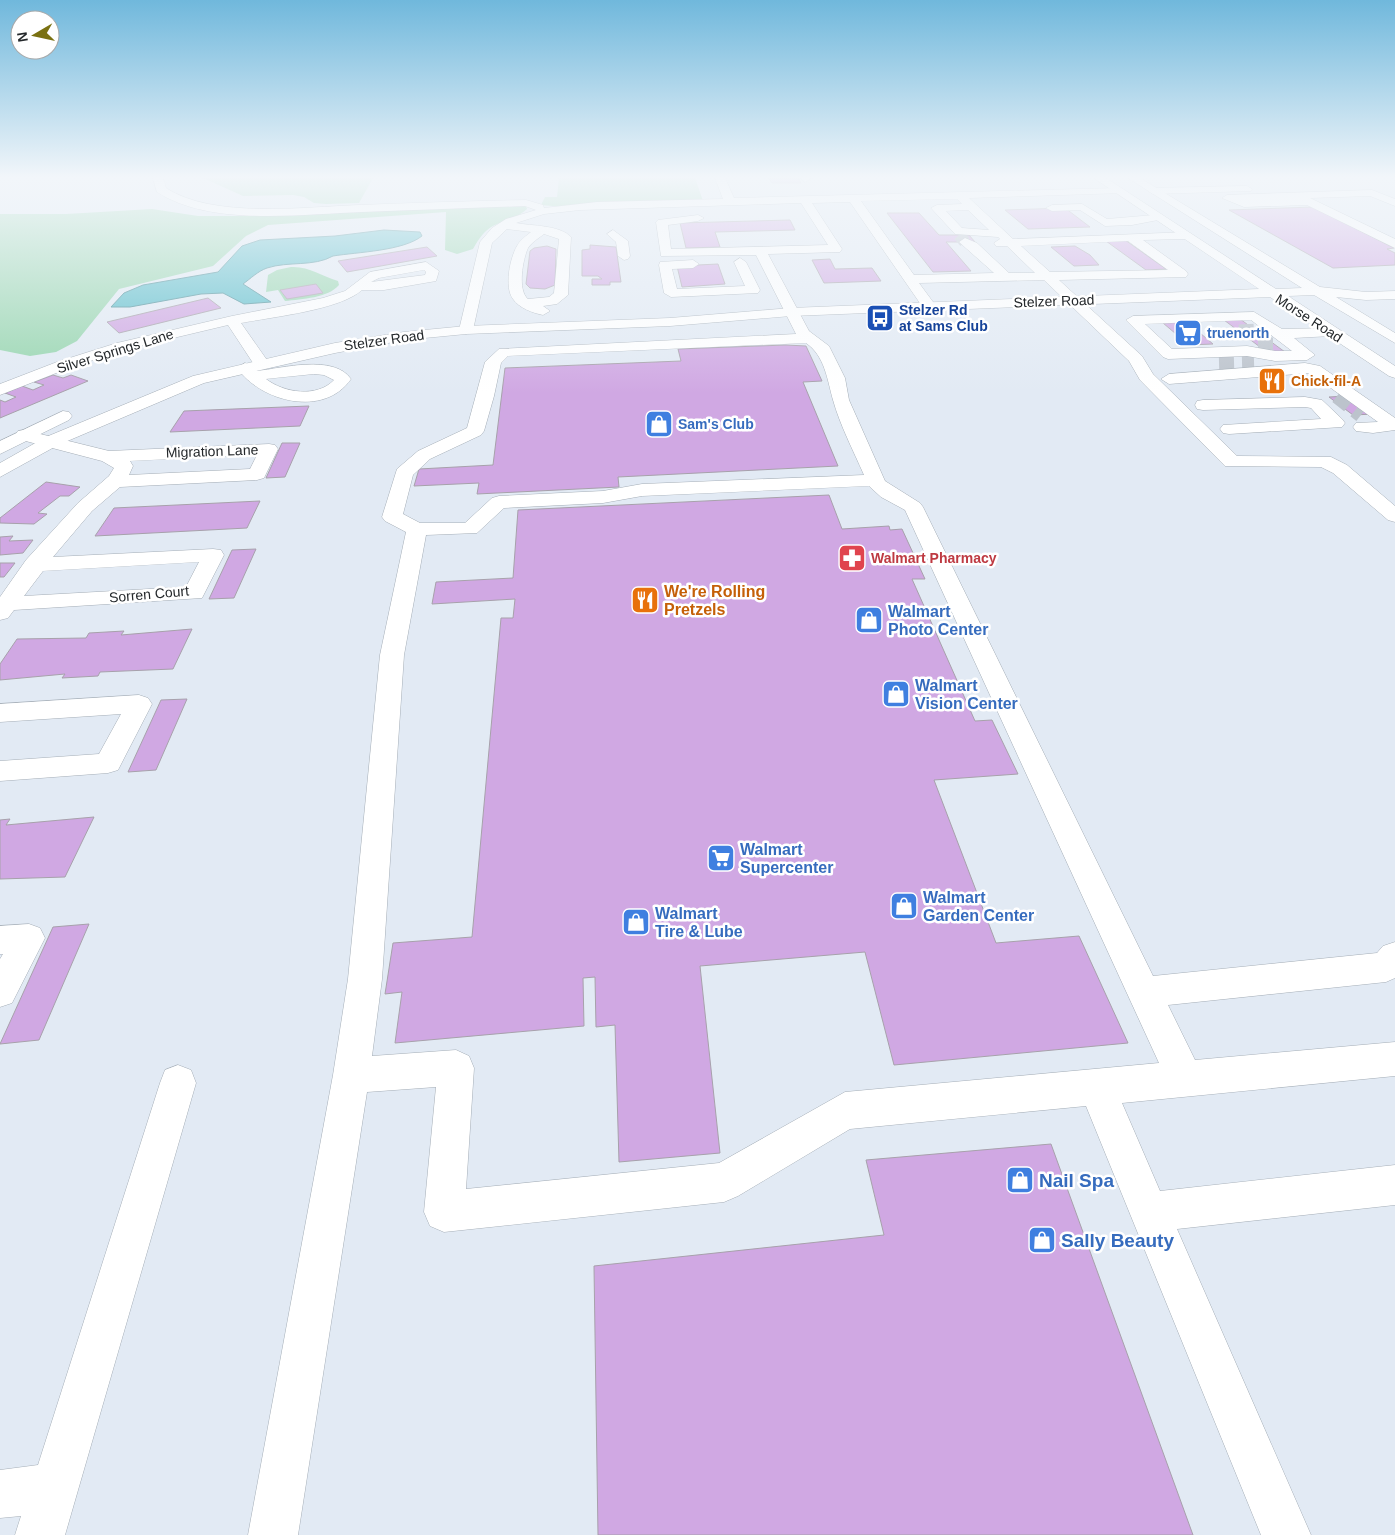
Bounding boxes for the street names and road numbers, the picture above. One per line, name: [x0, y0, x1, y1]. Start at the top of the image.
street label: Morse Road: [1273, 291, 1345, 345]
street label: Stelzer Road: [1013, 292, 1095, 310]
street label: Silver Springs Lane: [55, 326, 176, 376]
street label: Stelzer Road: [343, 326, 425, 354]
street label: Migration Lane: [165, 441, 259, 461]
street label: Sorren Court: [108, 583, 190, 605]

